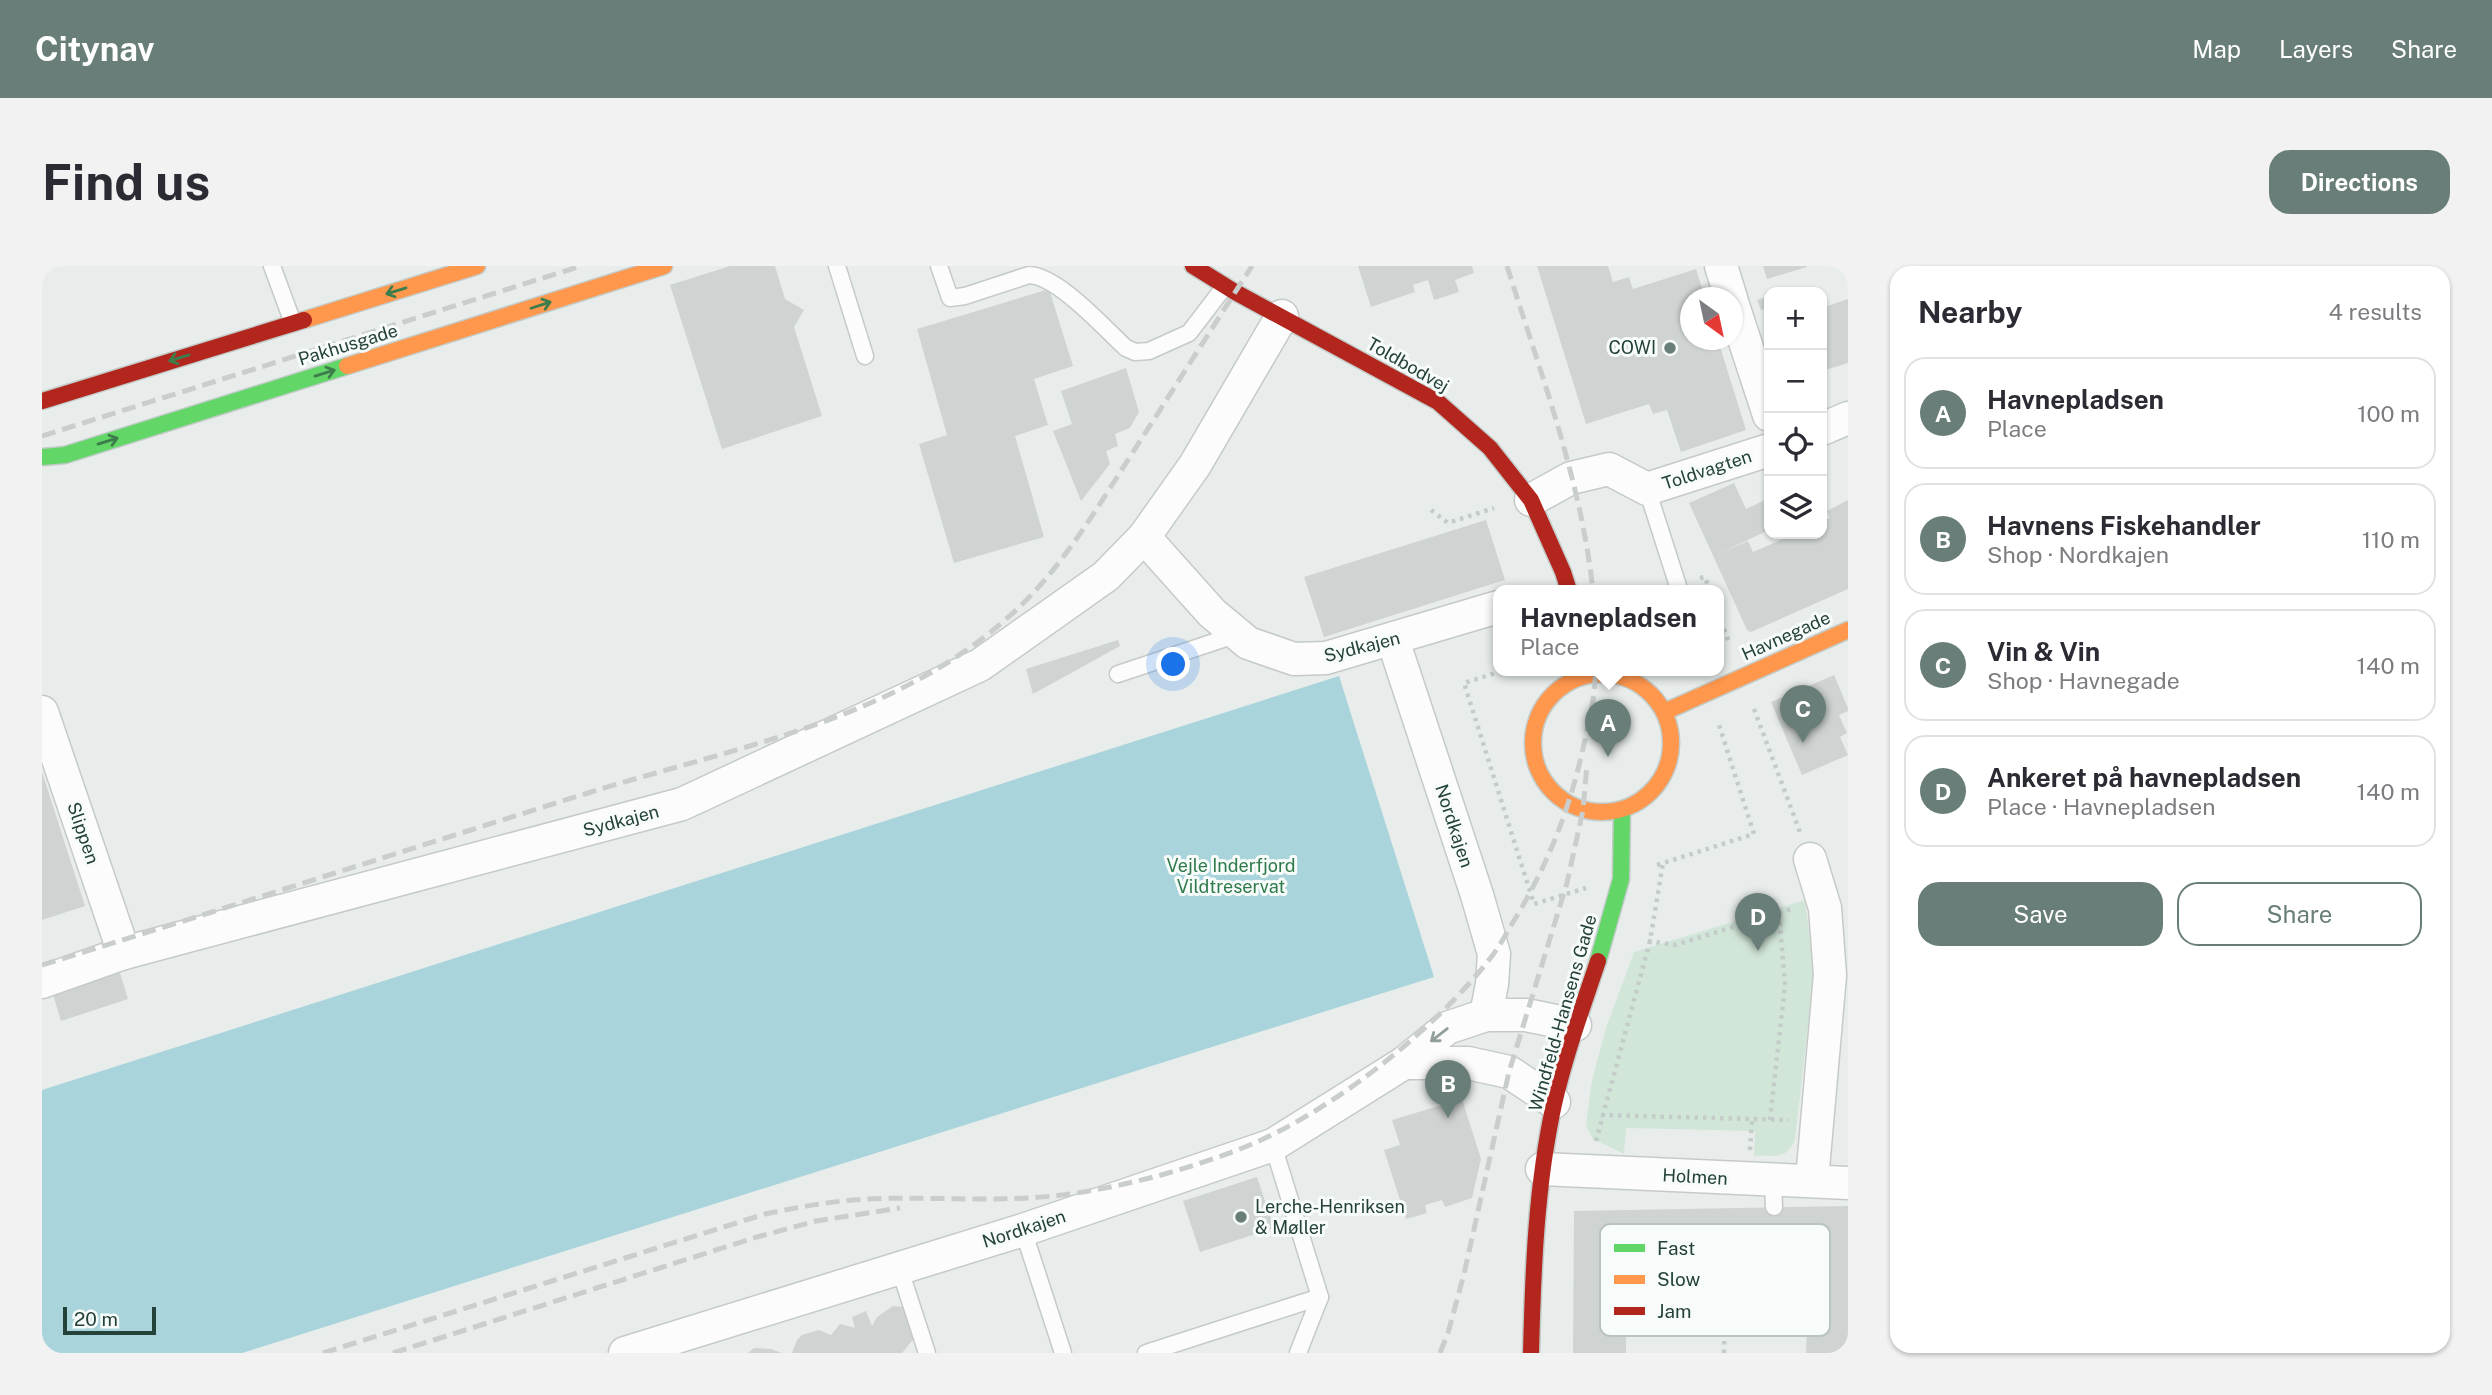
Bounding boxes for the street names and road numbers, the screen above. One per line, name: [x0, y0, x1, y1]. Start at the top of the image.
street label: Pakhusgade: [295, 319, 400, 370]
street label: Toldbodvej: [1364, 333, 1453, 396]
street label: Toldvagten: [1659, 445, 1754, 494]
street label: Havnegade: [1738, 607, 1833, 664]
street label: Sydkajen: [1322, 627, 1402, 666]
street label: Nordkajen: [1431, 781, 1478, 870]
street label: Slippen: [63, 799, 104, 867]
street label: Sydkajen: [581, 800, 661, 841]
street label: Windfeld-Hansens Gade: [1524, 912, 1601, 1114]
street label: Holmen: [1662, 1164, 1728, 1189]
street label: Nordkajen: [979, 1205, 1068, 1252]

